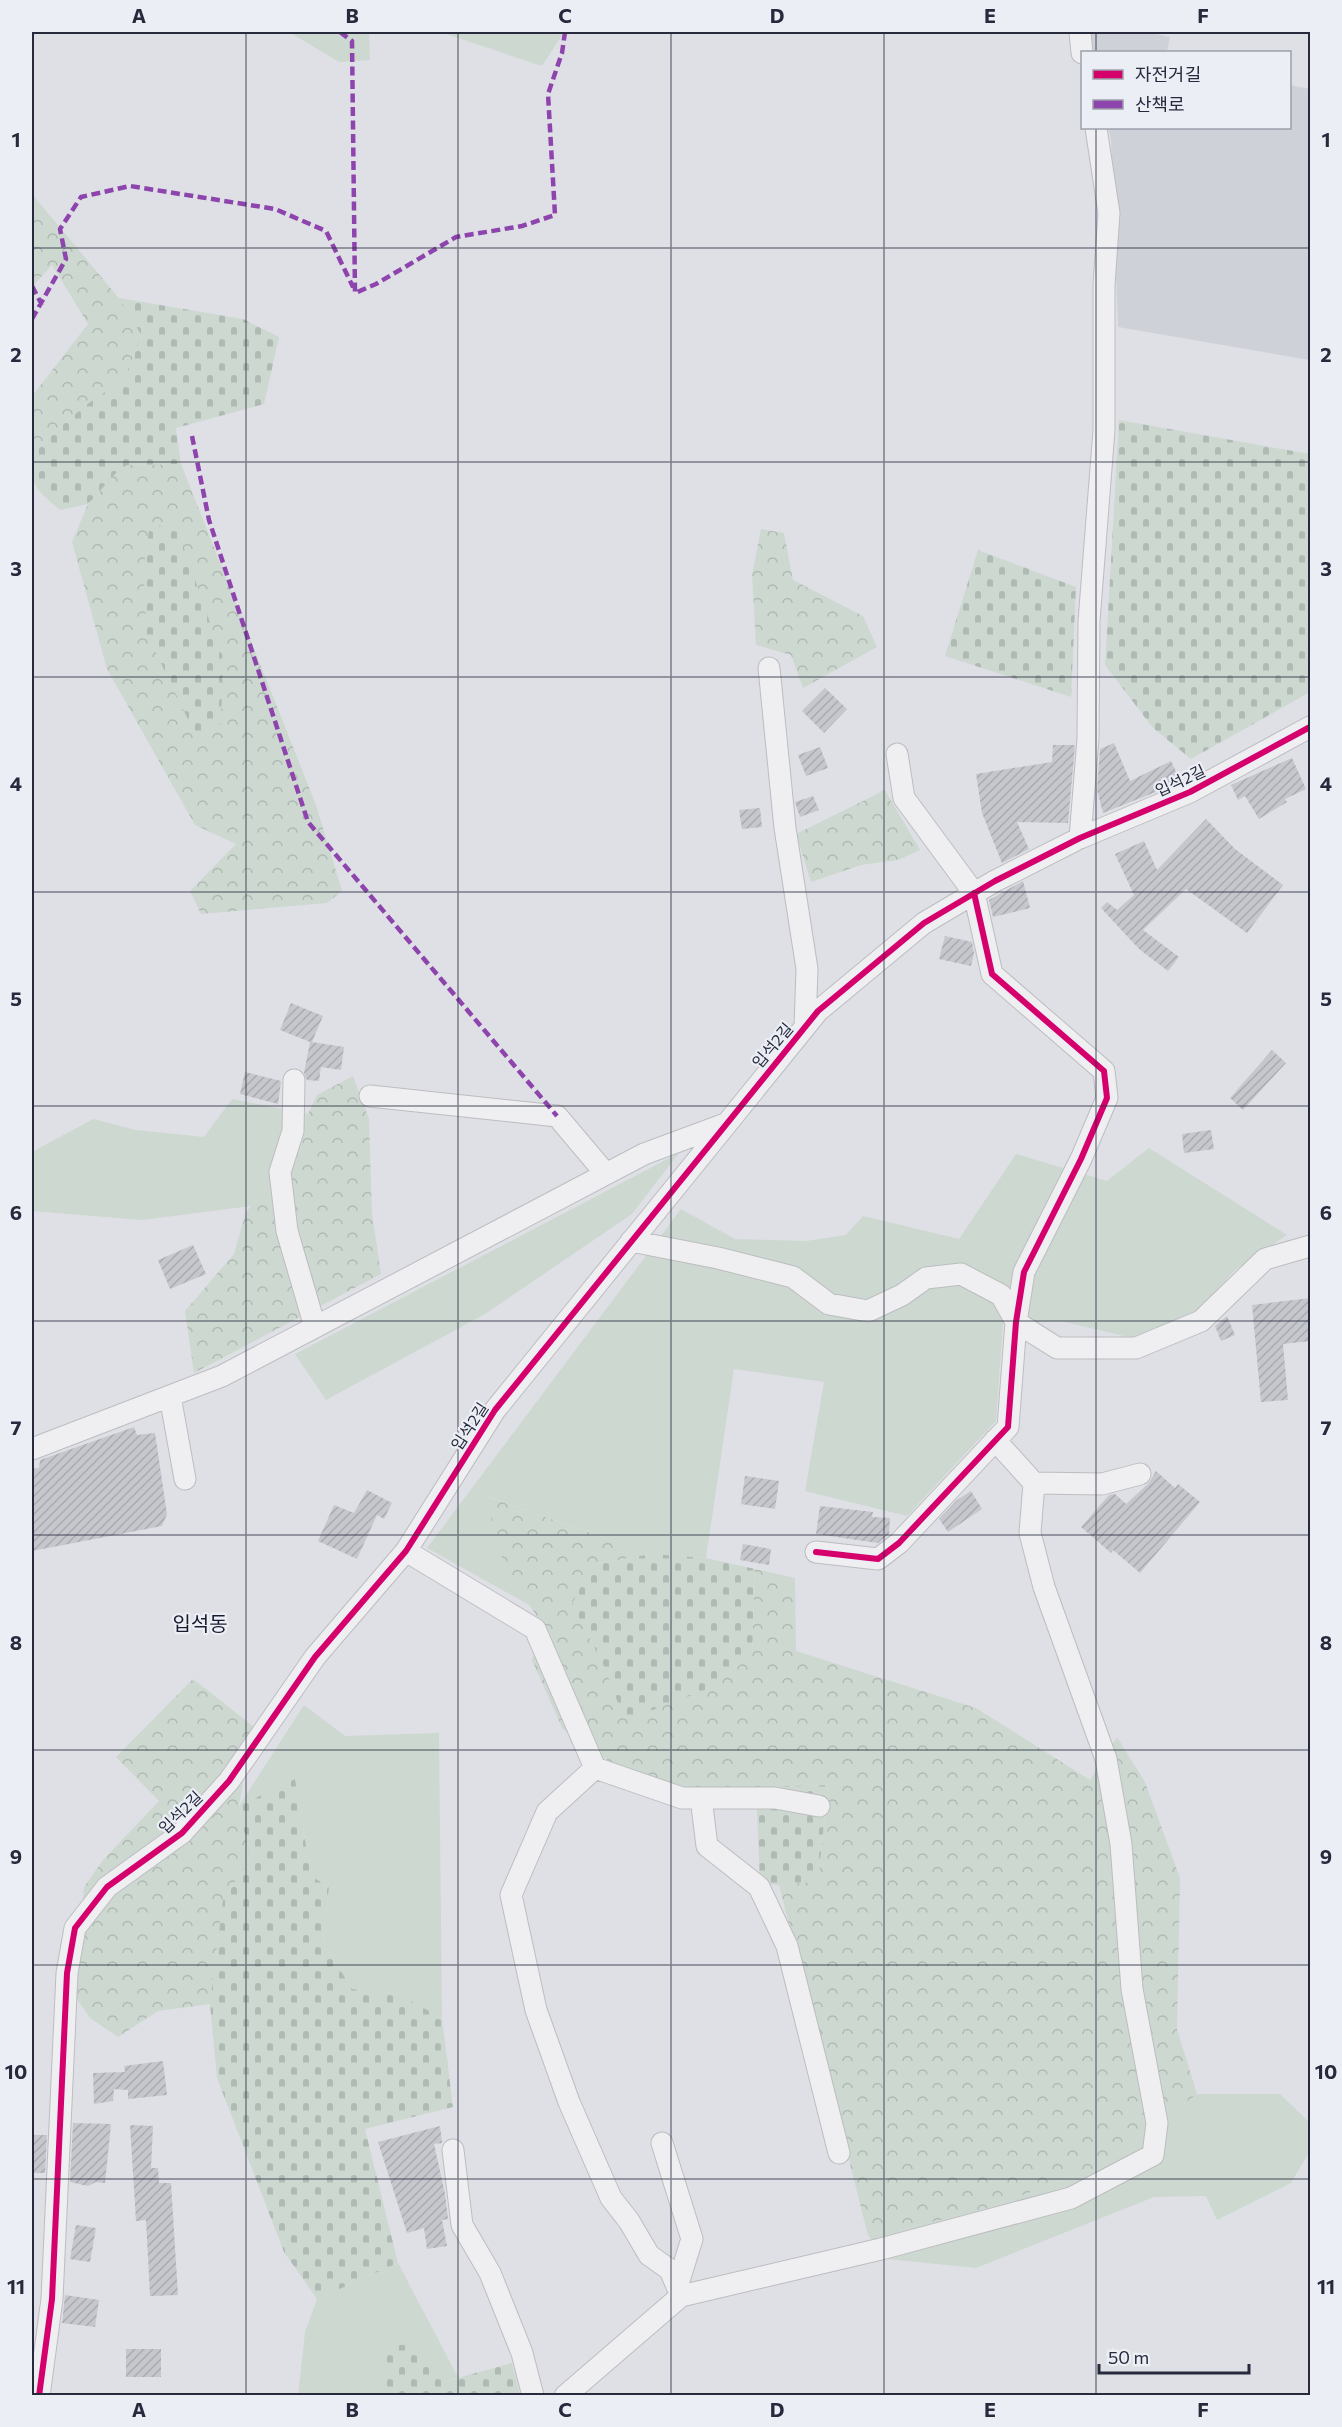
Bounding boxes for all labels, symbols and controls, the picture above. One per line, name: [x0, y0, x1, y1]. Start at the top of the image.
text: A: [132, 3, 146, 27]
text: B: [345, 3, 359, 27]
text: C: [558, 3, 572, 27]
text: D: [770, 3, 784, 27]
text: E: [984, 3, 996, 27]
text: F: [1197, 3, 1209, 27]
legend: [1081, 51, 1291, 129]
text: 자전거길: [1135, 63, 1201, 85]
text: 산책로: [1135, 93, 1185, 115]
text: 1: [11, 127, 21, 151]
text: 1: [1321, 127, 1331, 151]
text: 2: [10, 342, 22, 366]
text: 2: [1320, 342, 1332, 366]
text: 3: [10, 556, 22, 580]
text: 3: [1320, 556, 1332, 580]
street label: 입석2길: [1152, 760, 1208, 800]
text: 4: [10, 771, 22, 795]
text: 4: [1320, 771, 1332, 795]
text: 5: [10, 986, 22, 1010]
text: 5: [1320, 986, 1332, 1010]
street label: 입석2길: [748, 1019, 796, 1071]
text: 6: [10, 1200, 22, 1224]
text: 6: [1320, 1200, 1332, 1224]
street label: 입석2길: [447, 1399, 491, 1453]
text: 7: [11, 1415, 22, 1439]
text: 7: [1321, 1415, 1332, 1439]
district label: 입석동: [172, 1611, 228, 1635]
text: 8: [10, 1630, 22, 1654]
text: 8: [1320, 1630, 1332, 1654]
street label: 입석2길: [154, 1787, 206, 1837]
text: 9: [10, 1844, 22, 1868]
text: 9: [1320, 1844, 1332, 1868]
text: 10: [5, 2059, 27, 2083]
text: 10: [1315, 2059, 1337, 2083]
text: 11: [7, 2274, 25, 2298]
text: 11: [1317, 2274, 1335, 2298]
scale bar: [1099, 2337, 1249, 2375]
text: 50 m: [1108, 2346, 1149, 2368]
text: A: [132, 2397, 146, 2421]
text: B: [345, 2397, 359, 2421]
text: C: [558, 2397, 572, 2421]
text: D: [770, 2397, 784, 2421]
text: E: [984, 2397, 996, 2421]
text: F: [1197, 2397, 1209, 2421]

